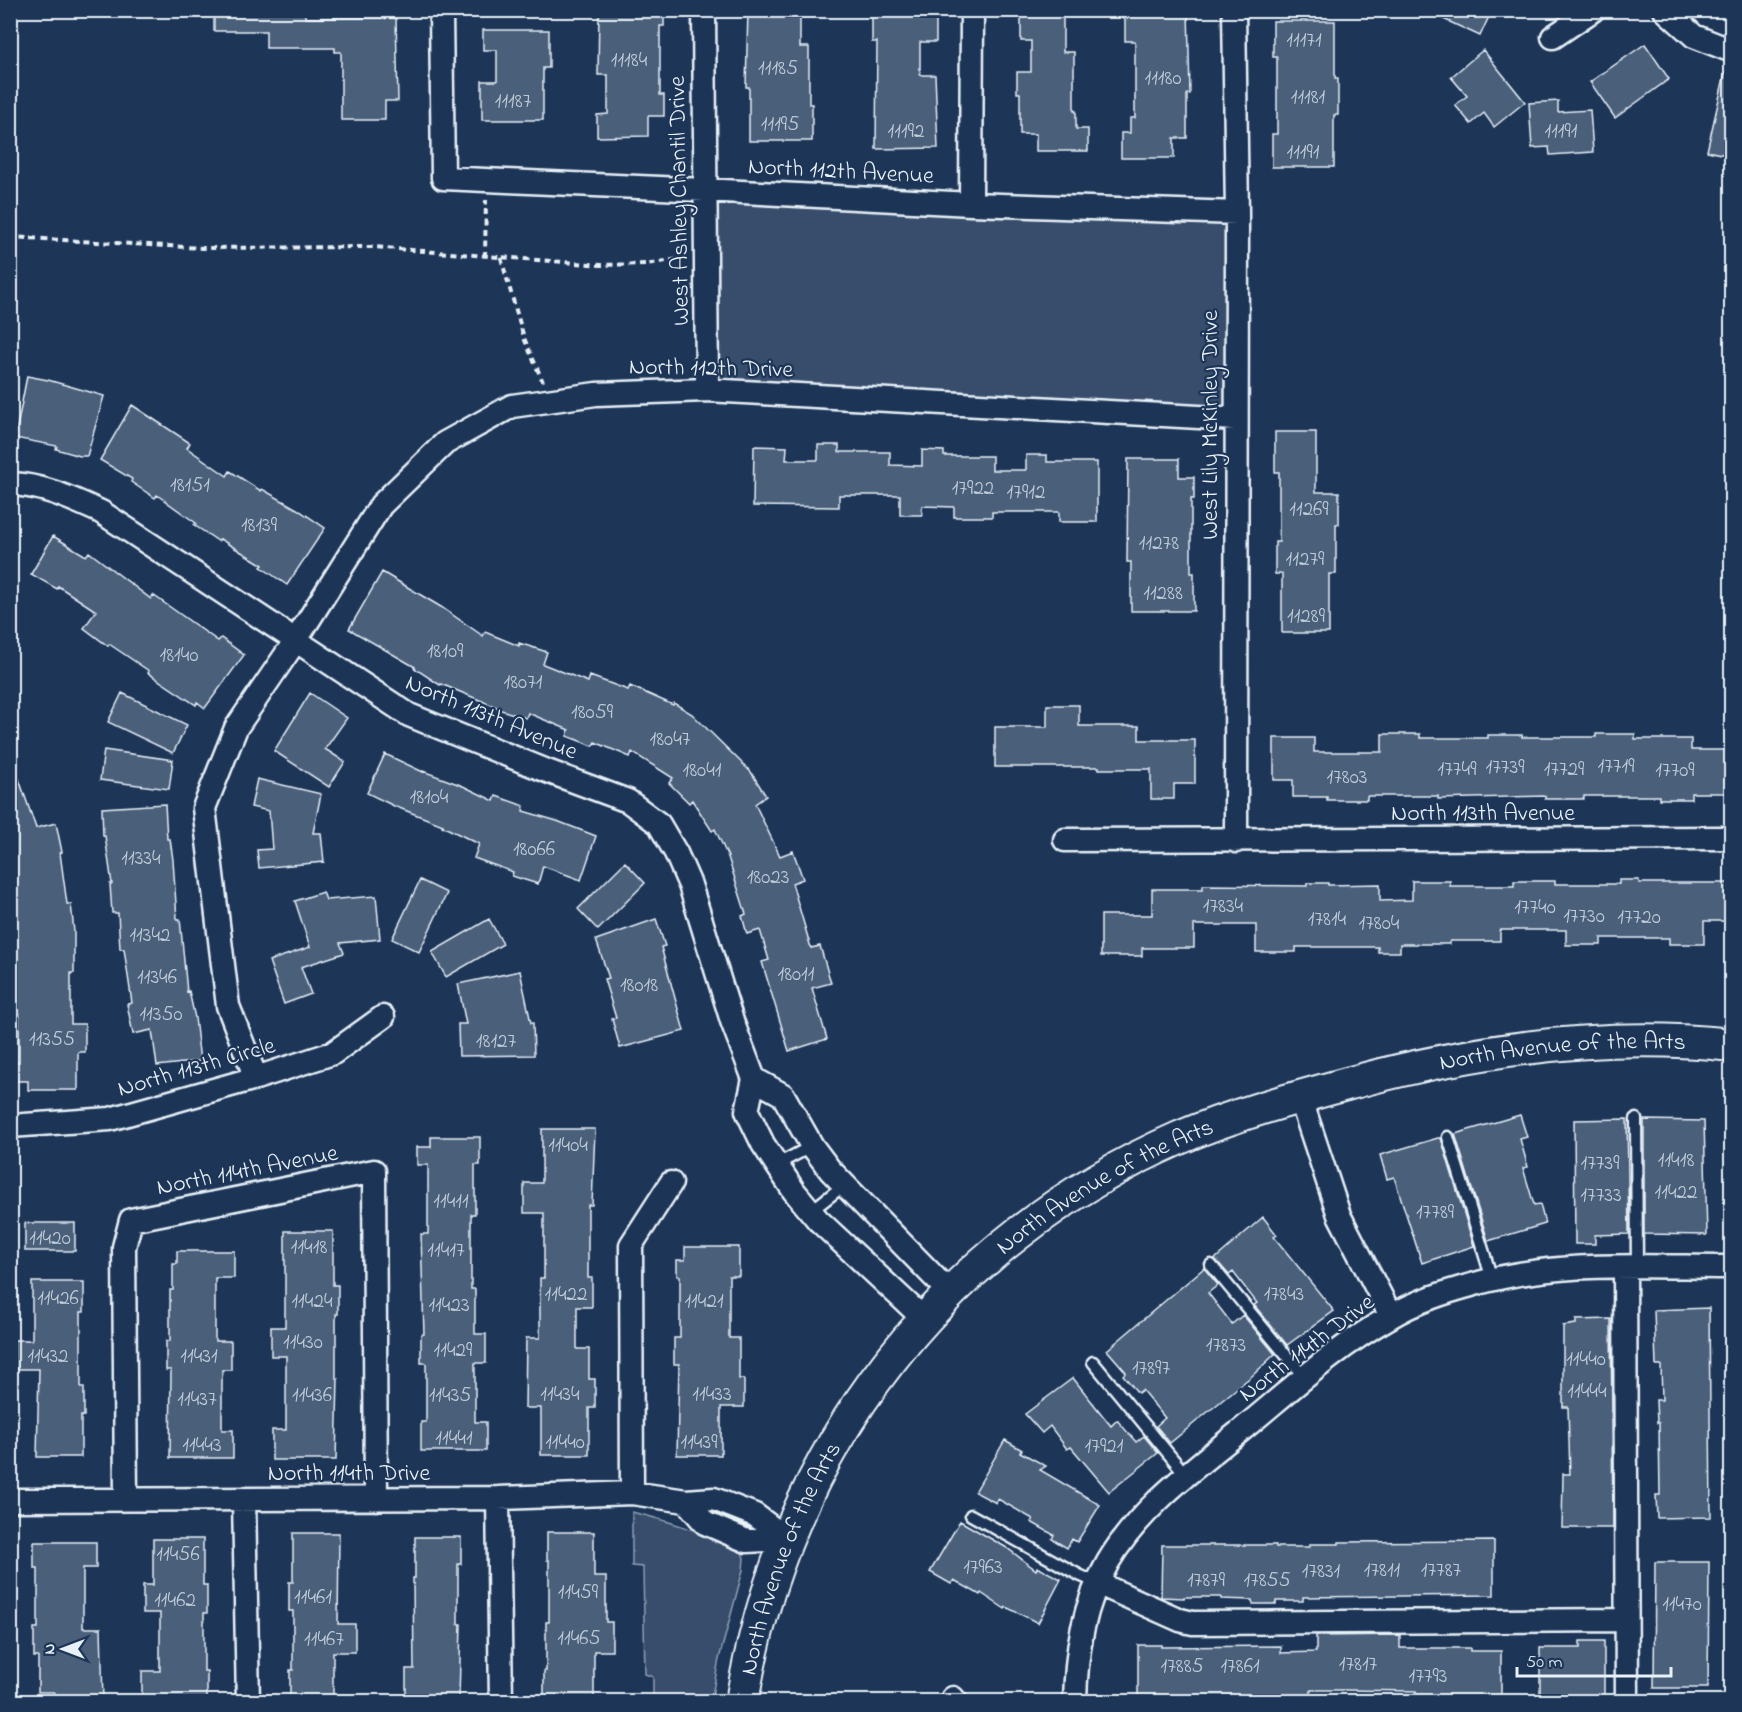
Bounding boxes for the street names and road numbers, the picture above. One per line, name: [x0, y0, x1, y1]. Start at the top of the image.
street label: West Ashley Chantil Drive: [661, 75, 701, 326]
street label: North 112th Avenue: [747, 150, 935, 195]
street label: West Lily McKinley Drive: [1194, 310, 1230, 540]
street label: North 112th Drive: [628, 351, 794, 388]
street label: North 113th Avenue: [400, 666, 583, 770]
street label: North 113th Avenue: [1391, 797, 1575, 832]
street label: North Avenue of the Arts: [1437, 1025, 1686, 1081]
street label: North 113th Circle: [114, 1029, 280, 1108]
street label: North Avenue of the Arts: [989, 1111, 1219, 1264]
street label: North 114th Avenue: [154, 1137, 341, 1206]
street label: North 114th Drive: [1232, 1286, 1383, 1412]
street label: North Avenue of the Arts: [732, 1436, 851, 1678]
street label: North 114th Drive: [268, 1457, 430, 1492]

